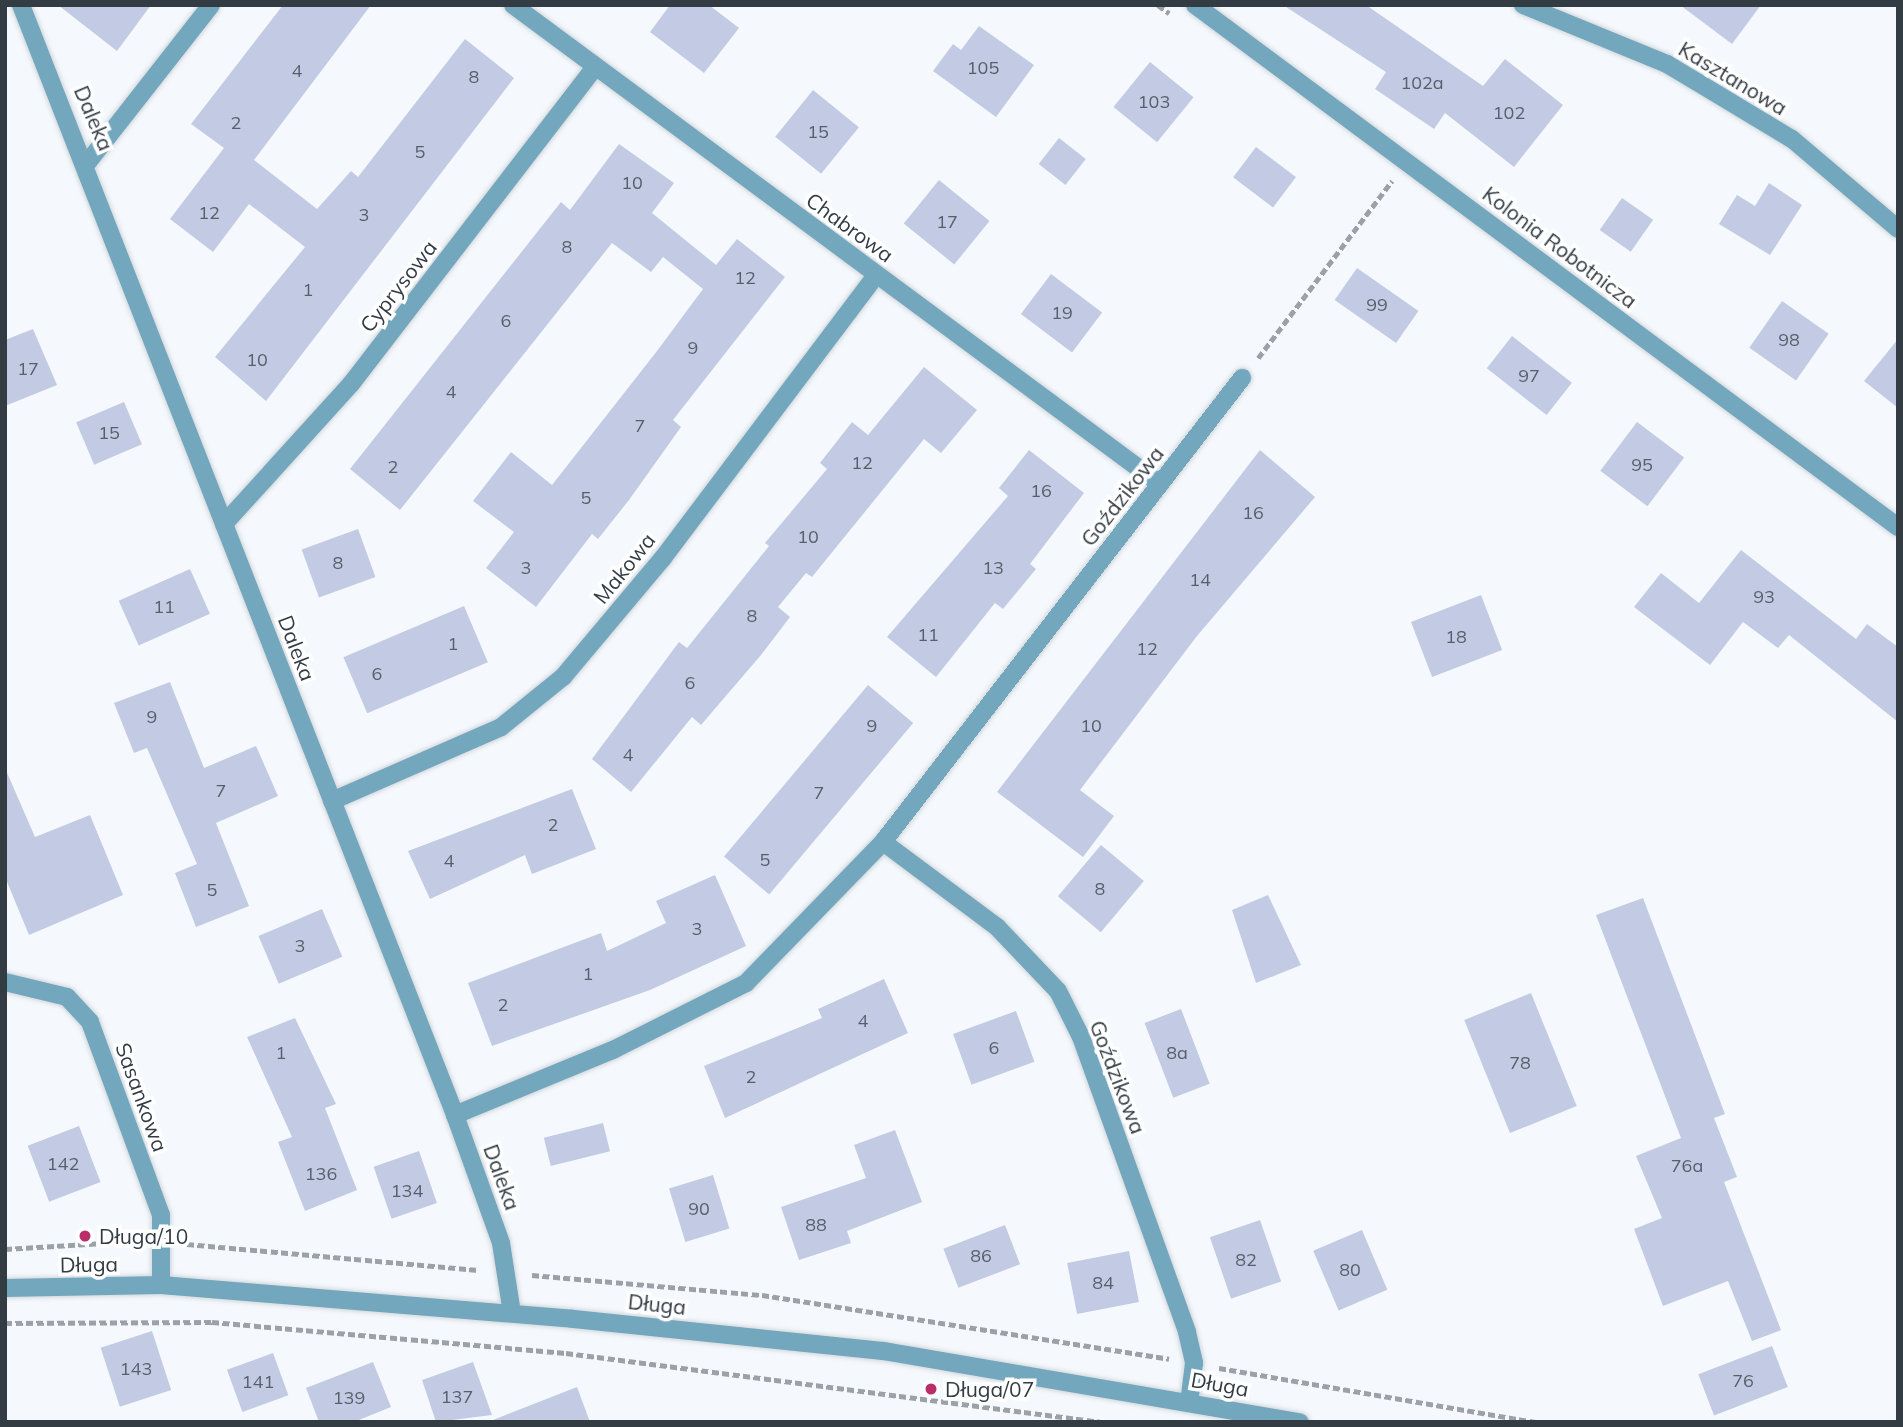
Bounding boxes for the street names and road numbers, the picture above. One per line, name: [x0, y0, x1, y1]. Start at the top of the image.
street label: Kasztanowa: [1674, 36, 1792, 120]
street label: Daleka: [69, 82, 119, 154]
street label: Kolonia Robotnicza: [1478, 181, 1642, 313]
street label: Chabrowa: [801, 187, 899, 267]
street label: Cyprysowa: [354, 235, 442, 337]
street label: Goździkowa: [1075, 441, 1169, 551]
street label: Makowa: [588, 528, 660, 608]
street label: Daleka: [273, 612, 321, 684]
street label: Goździkowa: [1085, 1017, 1151, 1137]
street label: Sasankowa: [111, 1039, 173, 1155]
street label: Daleka: [479, 1141, 525, 1213]
street label: Długa: [60, 1251, 118, 1277]
street label: Długa: [627, 1288, 687, 1320]
street label: Długa: [1189, 1367, 1251, 1401]

